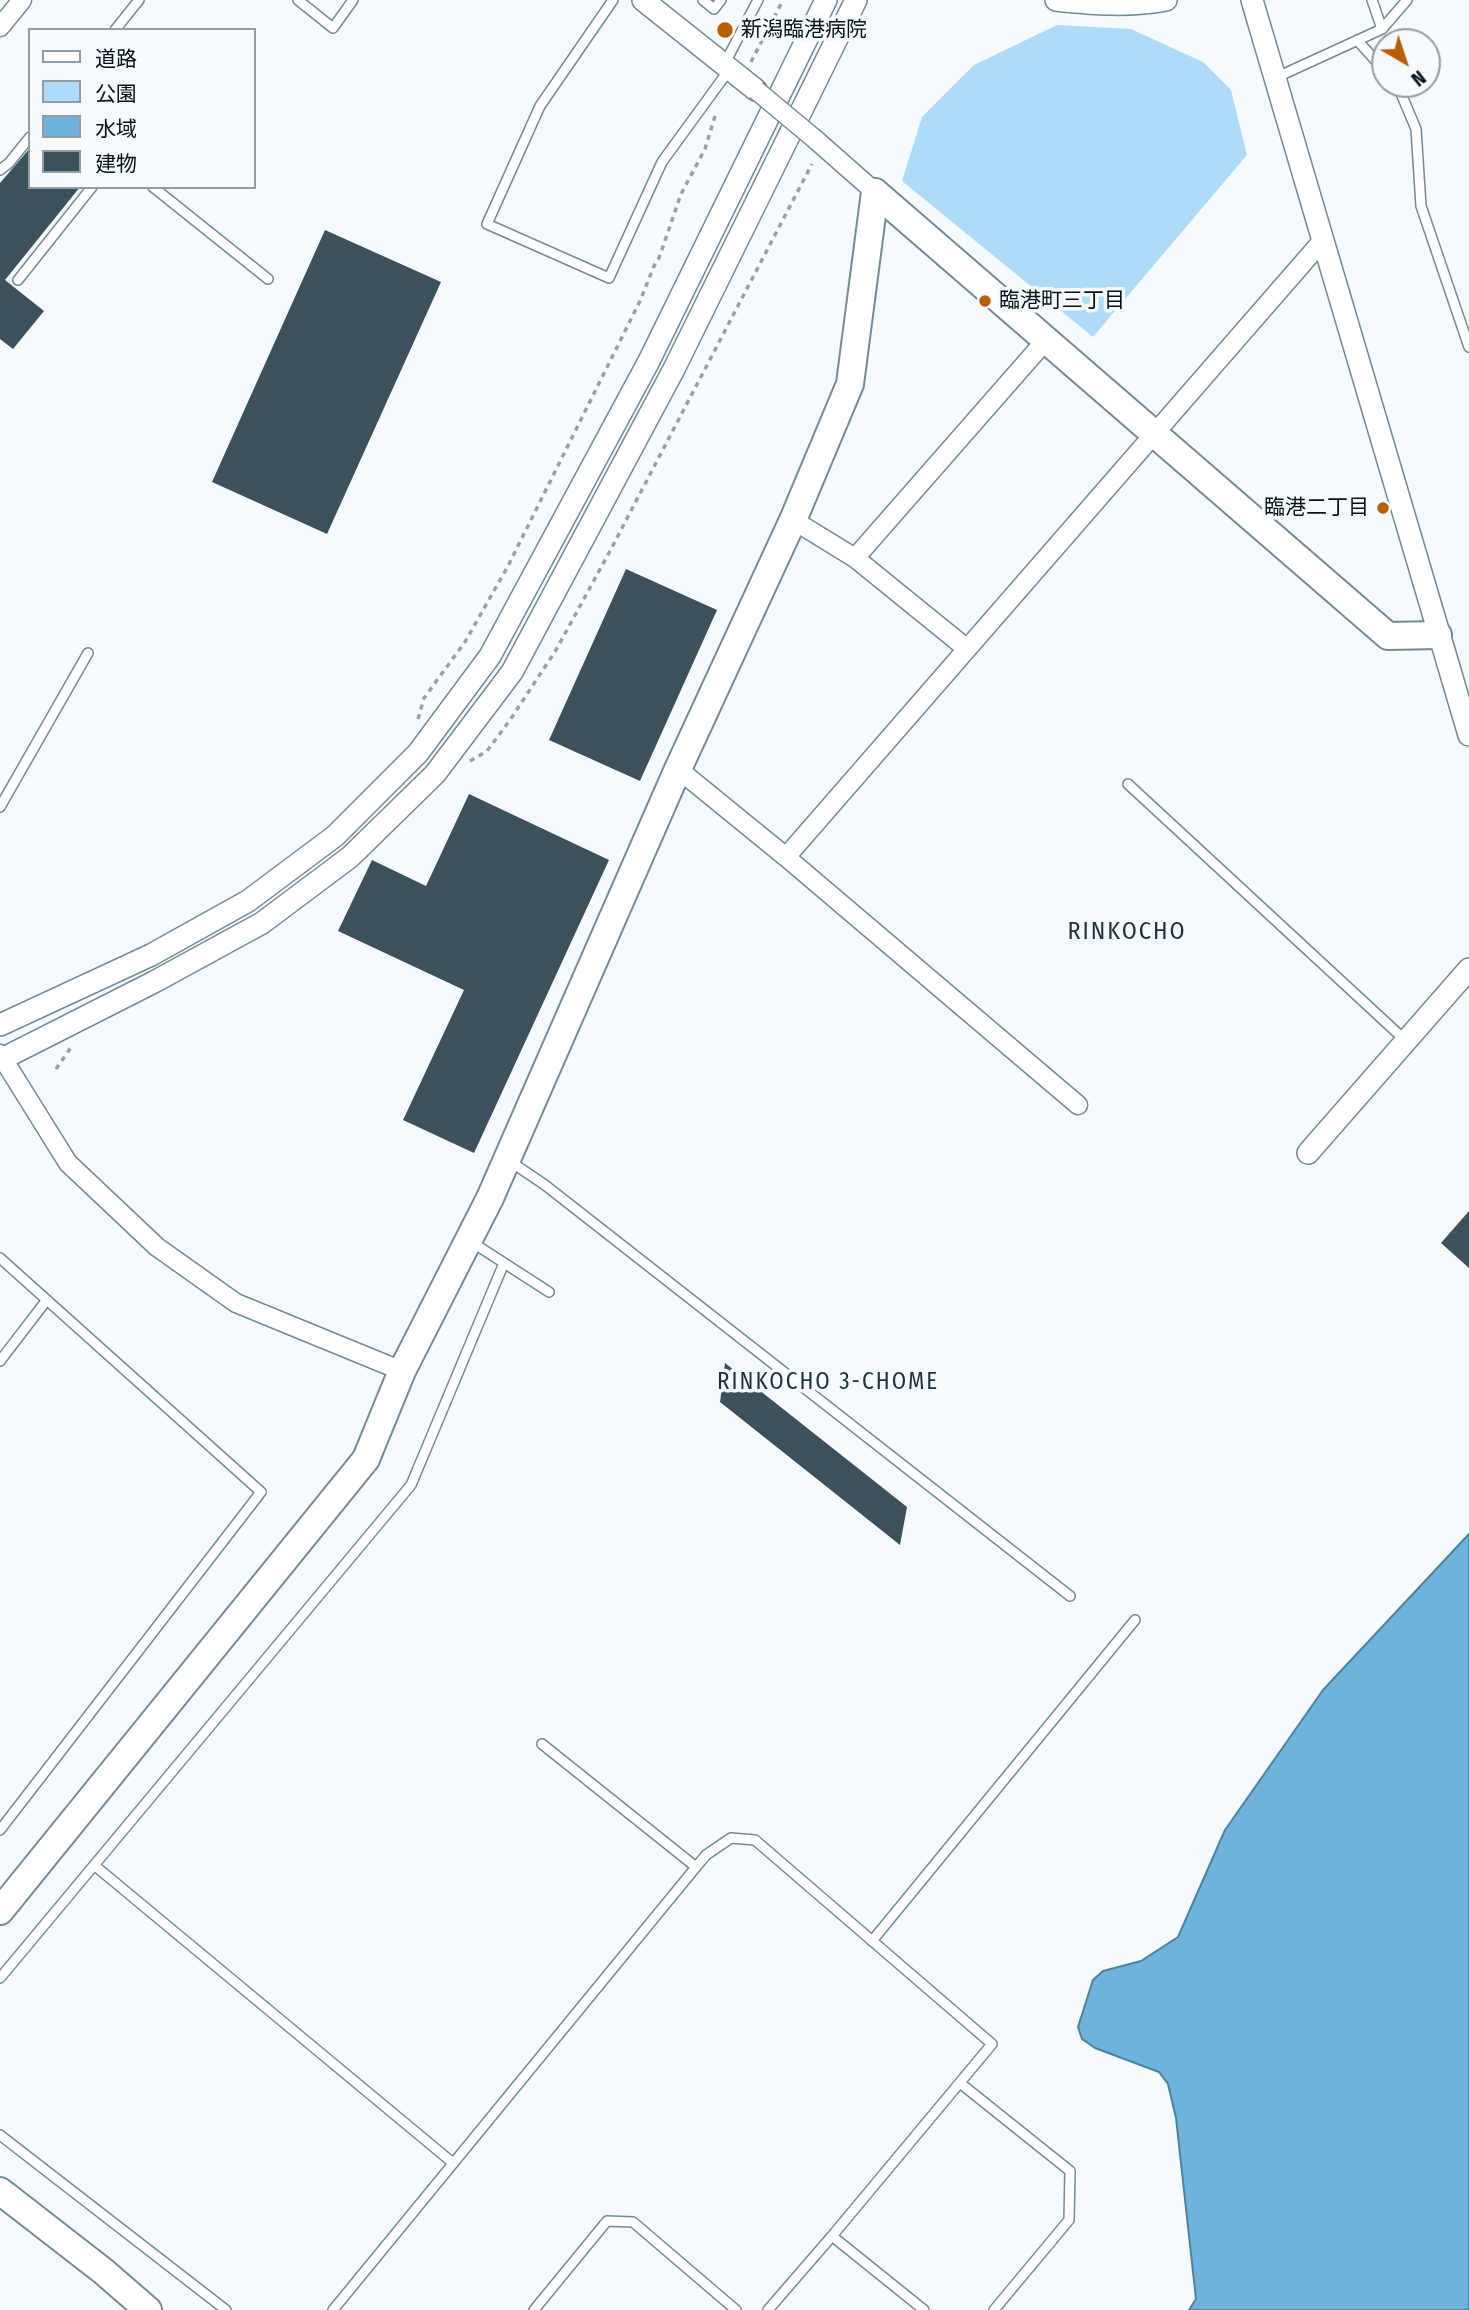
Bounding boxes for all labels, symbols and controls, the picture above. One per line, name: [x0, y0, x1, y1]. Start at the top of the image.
place label: 新潟臨港病院: [741, 17, 867, 43]
marker: 新潟臨港病院: [715, 20, 735, 40]
legend: [28, 28, 256, 189]
north arrow: [1371, 28, 1441, 98]
text: 道路: [95, 46, 137, 72]
text: N: [1407, 66, 1430, 91]
text: 公園: [95, 81, 137, 107]
text: 水域: [95, 116, 137, 142]
text: 建物: [95, 151, 137, 177]
place label: 臨港町三丁目: [999, 288, 1125, 314]
marker: 臨港町三丁目: [977, 293, 993, 309]
place label: 臨港二丁目: [1264, 495, 1369, 521]
marker: 臨港二丁目: [1375, 500, 1391, 516]
district label: RINKOCHO: [1068, 918, 1186, 946]
district label: RINKOCHO 3-CHOME: [719, 1369, 937, 1397]

